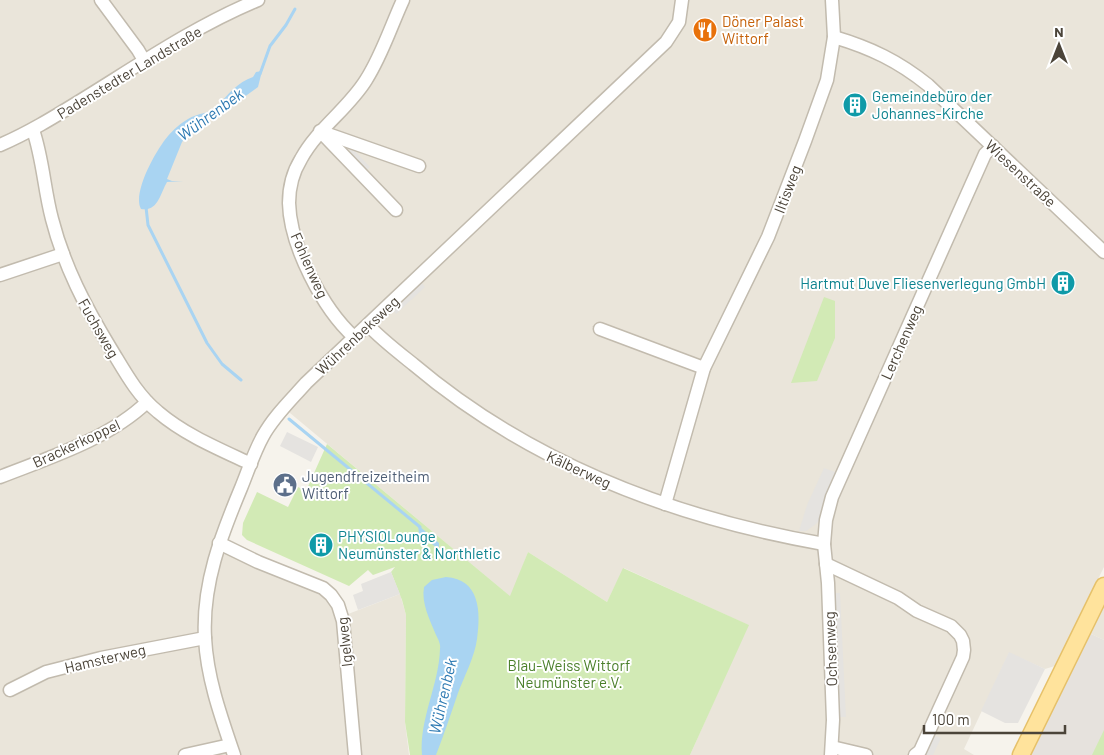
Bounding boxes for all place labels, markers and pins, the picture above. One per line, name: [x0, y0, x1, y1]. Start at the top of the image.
place label: Döner Palast Wittorf: [722, 12, 804, 47]
restaurant icon: Döner Palast Wittorf: [692, 17, 718, 43]
place label: Gemeindebüro der Johannes-Kirche: [872, 87, 992, 122]
building icon: Gemeindebüro der Johannes-Kirche: [842, 92, 868, 118]
building icon: Hartmut Duve Fliesenverlegung GmbH: [1050, 270, 1076, 296]
place label: Hartmut Duve Fliesenverlegung GmbH: [800, 274, 1046, 292]
place label: Jugendfreizeitheim Wittorf: [302, 467, 430, 502]
public building icon: Jugendfreizeitheim Wittorf: [272, 472, 298, 498]
place label: PHYSIOLounge Neumünster & Northletic: [338, 527, 501, 562]
building icon: PHYSIOLounge Neumünster & Northletic: [308, 532, 334, 558]

